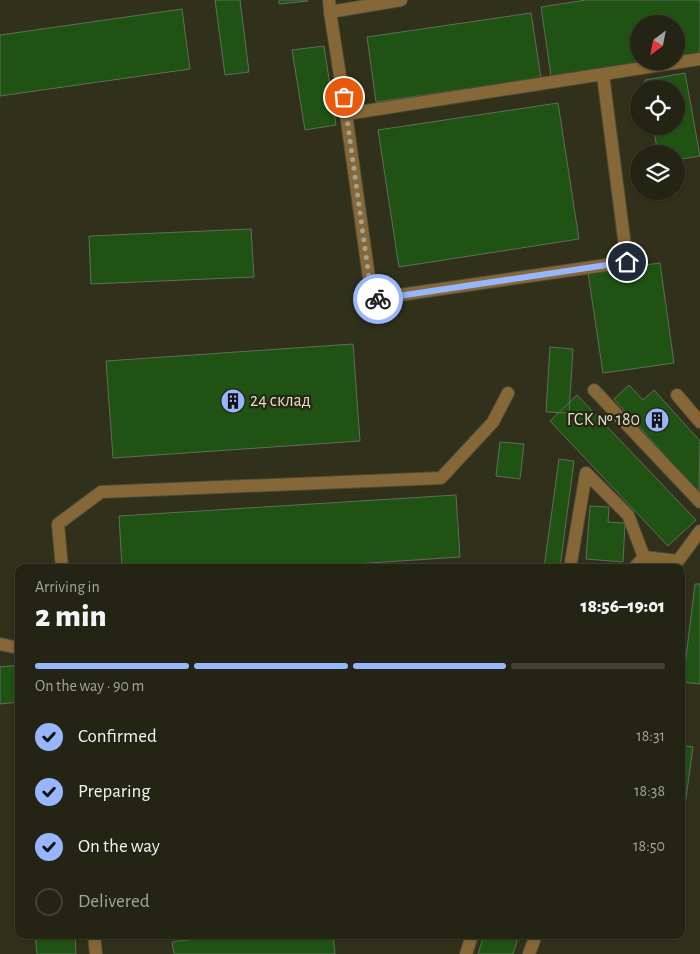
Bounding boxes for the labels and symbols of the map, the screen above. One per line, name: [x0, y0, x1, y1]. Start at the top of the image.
north arrow: [630, 15, 685, 70]
pin: [323, 76, 365, 118]
pin: [606, 241, 648, 283]
courier: [353, 274, 403, 324]
building icon: 24 склад: [220, 388, 246, 414]
place label: 24 склад: [250, 392, 311, 410]
building icon: ГСК № 180: [644, 407, 670, 433]
place label: ГСК № 180: [566, 411, 640, 429]

